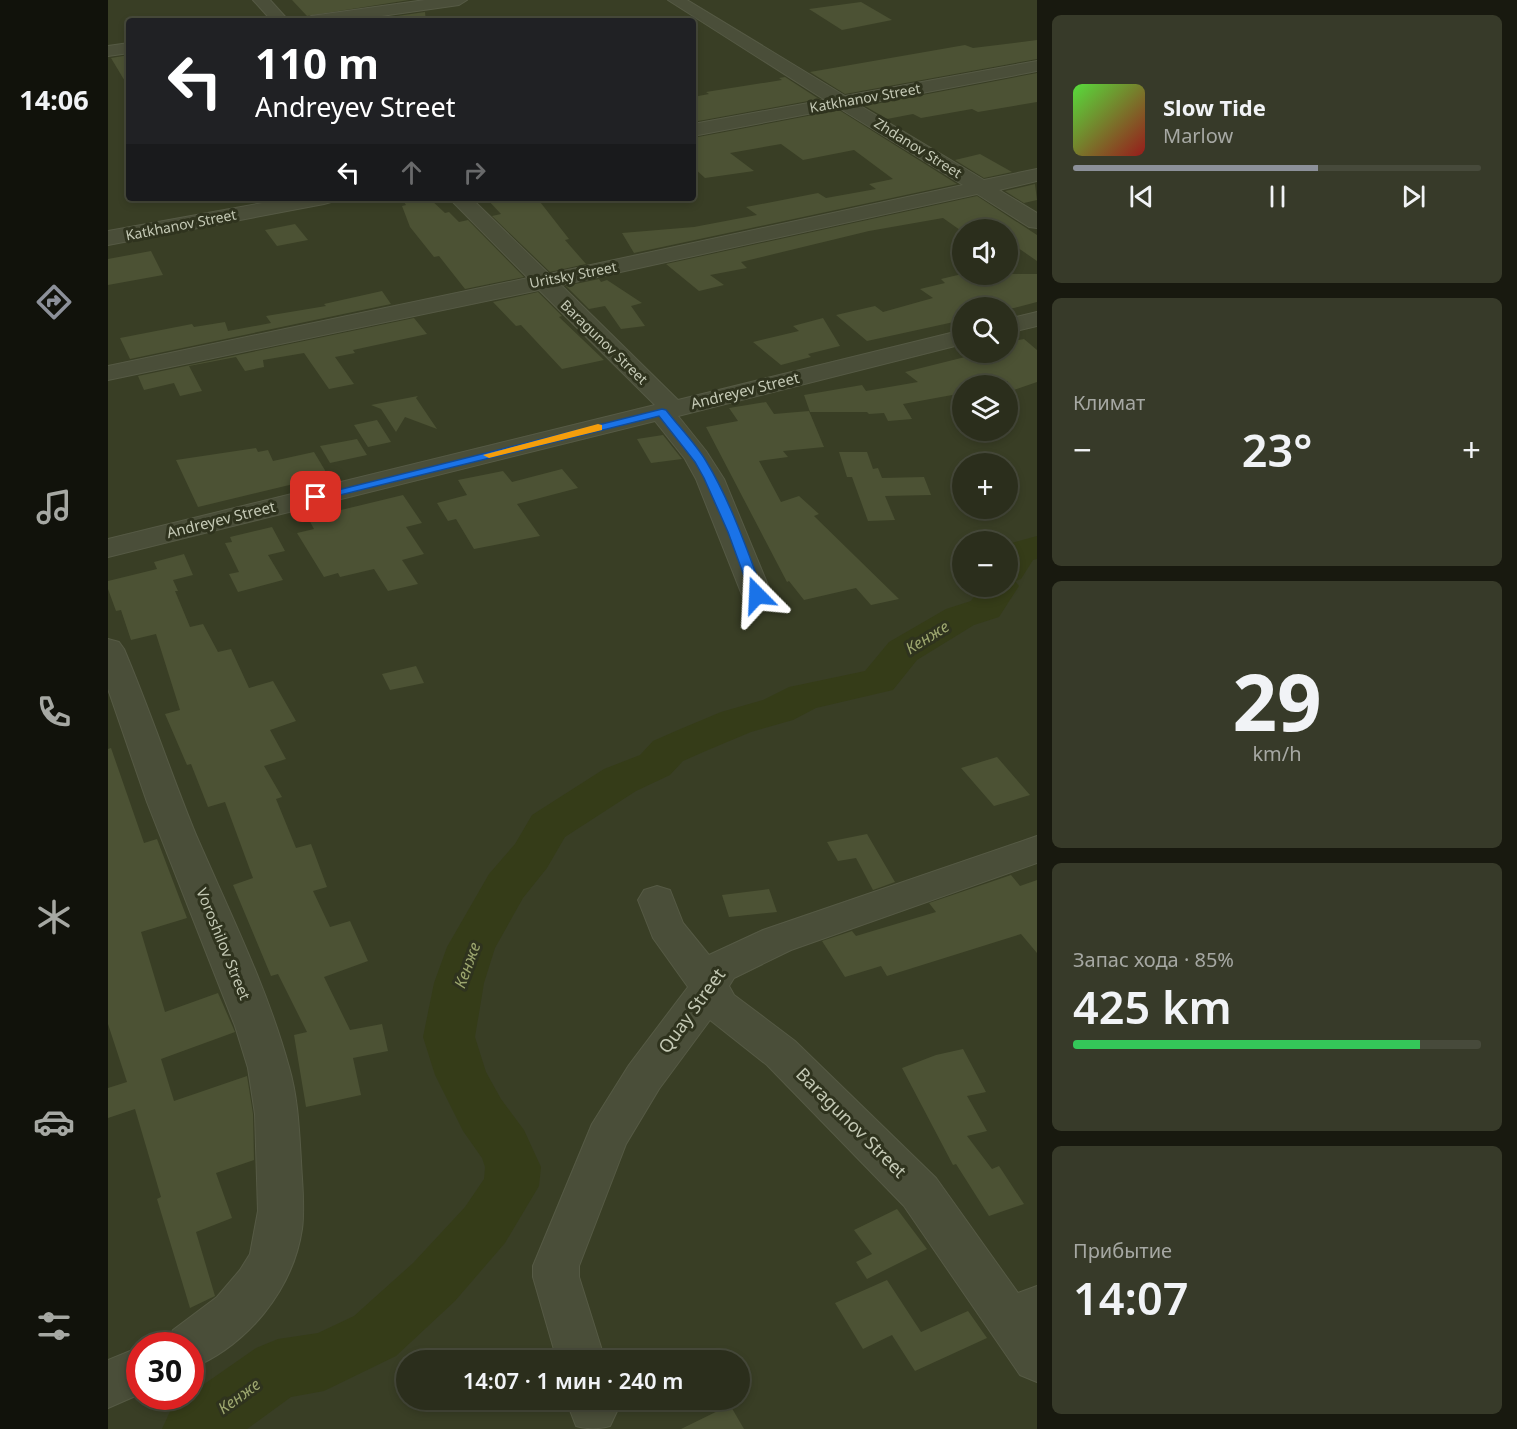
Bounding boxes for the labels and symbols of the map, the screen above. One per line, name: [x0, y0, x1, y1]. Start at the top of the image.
street label: Katkhanov Street: [808, 78, 922, 117]
street label: Zhdanov Street: [871, 113, 966, 182]
street label: Katkhanov Street: [124, 204, 238, 245]
street label: Uritsky Street: [528, 257, 618, 292]
street label: Baragunov Street: [557, 295, 652, 388]
street label: Andreyev Street: [688, 367, 802, 413]
pin: [290, 471, 341, 522]
street label: Andreyev Street: [164, 496, 278, 542]
position arrow: [725, 563, 789, 627]
water label: Кенже: [901, 615, 953, 659]
street label: Voroshilov Street: [192, 885, 256, 1003]
water label: Кенже: [449, 939, 485, 991]
street label: Quay Street: [652, 963, 730, 1058]
street label: Baragunov Street: [791, 1062, 912, 1183]
speed limit sign: 30: [126, 1332, 204, 1410]
water label: Кенже: [213, 1373, 265, 1419]

